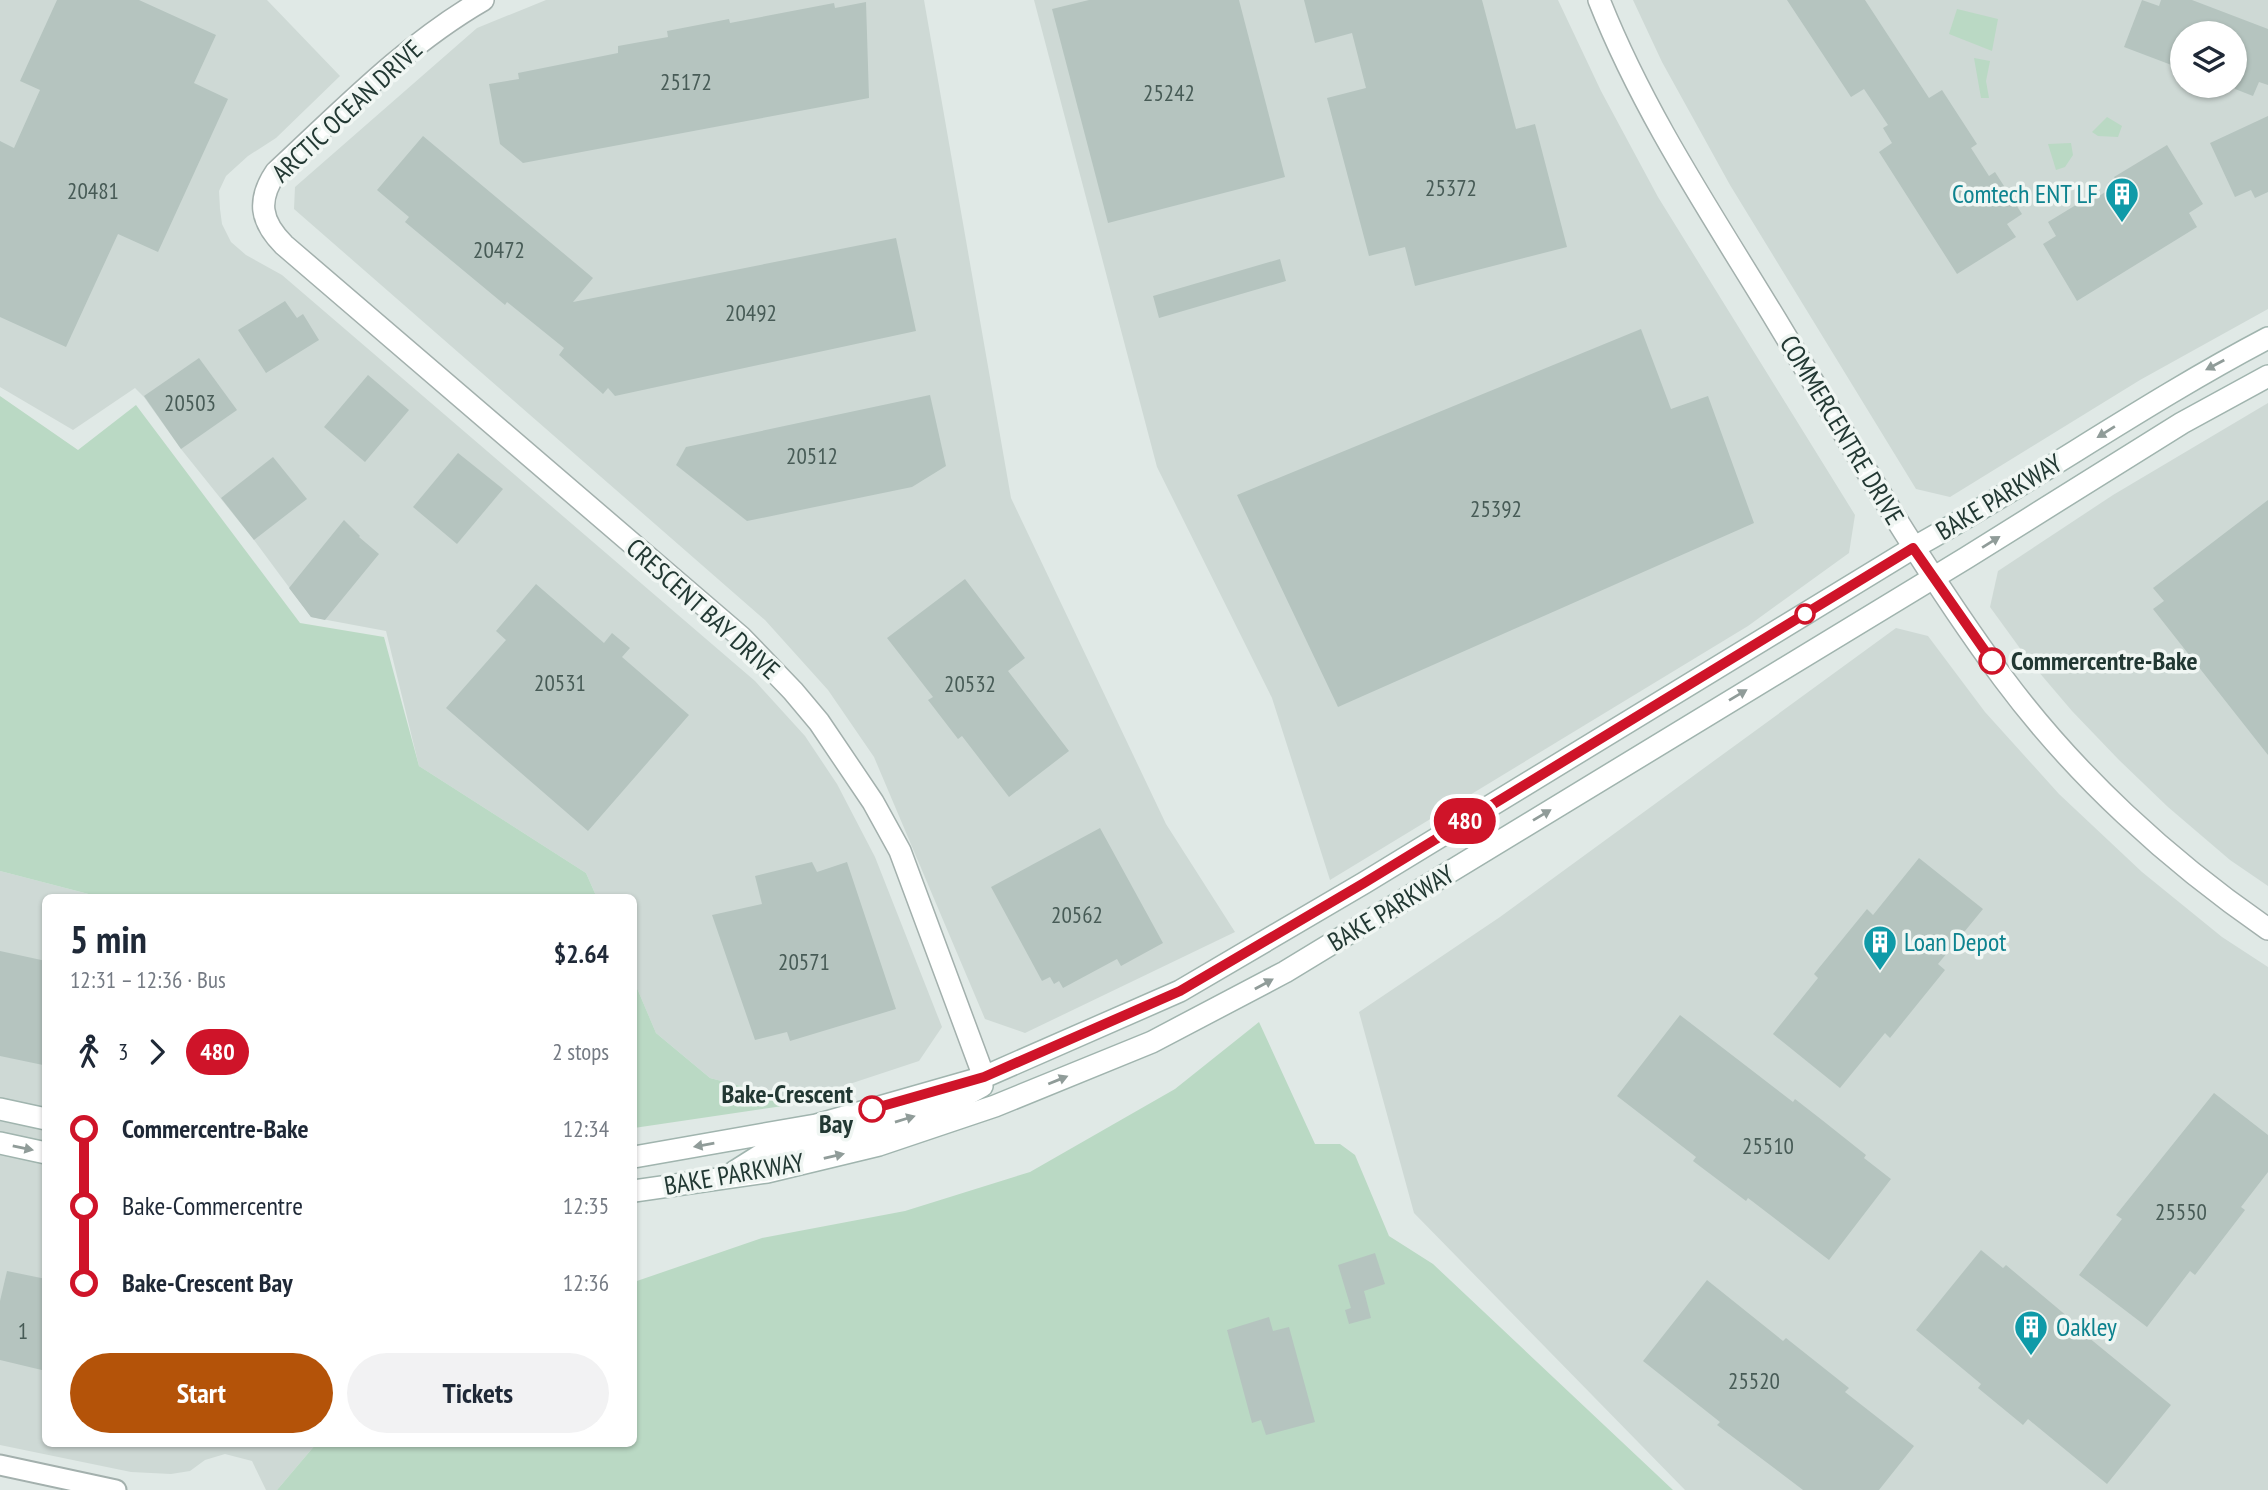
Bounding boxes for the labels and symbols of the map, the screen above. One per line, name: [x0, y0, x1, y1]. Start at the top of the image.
street label: ARCTIC OCEAN DRIVE: [264, 32, 429, 189]
house number: 25172: [660, 67, 712, 96]
house number: 25242: [1143, 78, 1195, 107]
house number: 25372: [1425, 173, 1477, 202]
building icon: Comtech ENT LF: [2103, 175, 2141, 224]
house number: 20481: [67, 176, 119, 205]
place label: Comtech ENT LF: [1952, 177, 2098, 210]
house number: 20472: [473, 235, 525, 264]
house number: 20492: [725, 298, 777, 327]
street label: COMMERCENTRE DRIVE: [1773, 329, 1912, 530]
one-way arrow: [2205, 360, 2225, 371]
house number: 20503: [164, 388, 216, 417]
one-way arrow: [2097, 426, 2116, 438]
house number: 20512: [786, 441, 838, 470]
street label: BAKE PARKWAY: [1930, 446, 2068, 547]
house number: 25392: [1470, 494, 1522, 523]
street label: CRESCENT BAY DRIVE: [620, 531, 787, 686]
one-way arrow: [1982, 536, 2001, 549]
unlabelled marker: [1795, 604, 1815, 624]
place label: Commercentre-Bake: [2011, 644, 2198, 677]
marker: Commercentre-Bake: [1979, 648, 2005, 674]
house number: 20531: [534, 668, 586, 697]
house number: 20532: [944, 669, 996, 698]
one-way arrow: [1729, 689, 1748, 701]
line badge: 480: [1425, 798, 1505, 844]
one-way arrow: [1533, 809, 1552, 821]
street label: BAKE PARKWAY: [1322, 857, 1460, 958]
house number: 20562: [1051, 900, 1103, 929]
building icon: Loan Depot: [1861, 923, 1899, 972]
place label: Loan Depot: [1904, 925, 2006, 958]
house number: 20571: [778, 947, 830, 976]
one-way arrow: [1254, 978, 1274, 990]
one-way arrow: [1048, 1075, 1069, 1086]
place label: Bake-Crescent Bay: [722, 1077, 854, 1140]
marker: Bake-Crescent Bay: [859, 1096, 885, 1122]
one-way arrow: [895, 1113, 916, 1123]
house number: 25510: [1742, 1131, 1794, 1160]
one-way arrow: [693, 1140, 715, 1151]
one-way arrow: [12, 1142, 34, 1153]
street label: BAKE PARKWAY: [662, 1145, 806, 1202]
one-way arrow: [823, 1150, 845, 1161]
house number: 25550: [2155, 1197, 2207, 1226]
building icon: Oakley: [2012, 1308, 2050, 1357]
place label: Oakley: [2056, 1310, 2117, 1343]
house number: 1: [18, 1316, 28, 1345]
house number: 25520: [1728, 1366, 1780, 1395]

